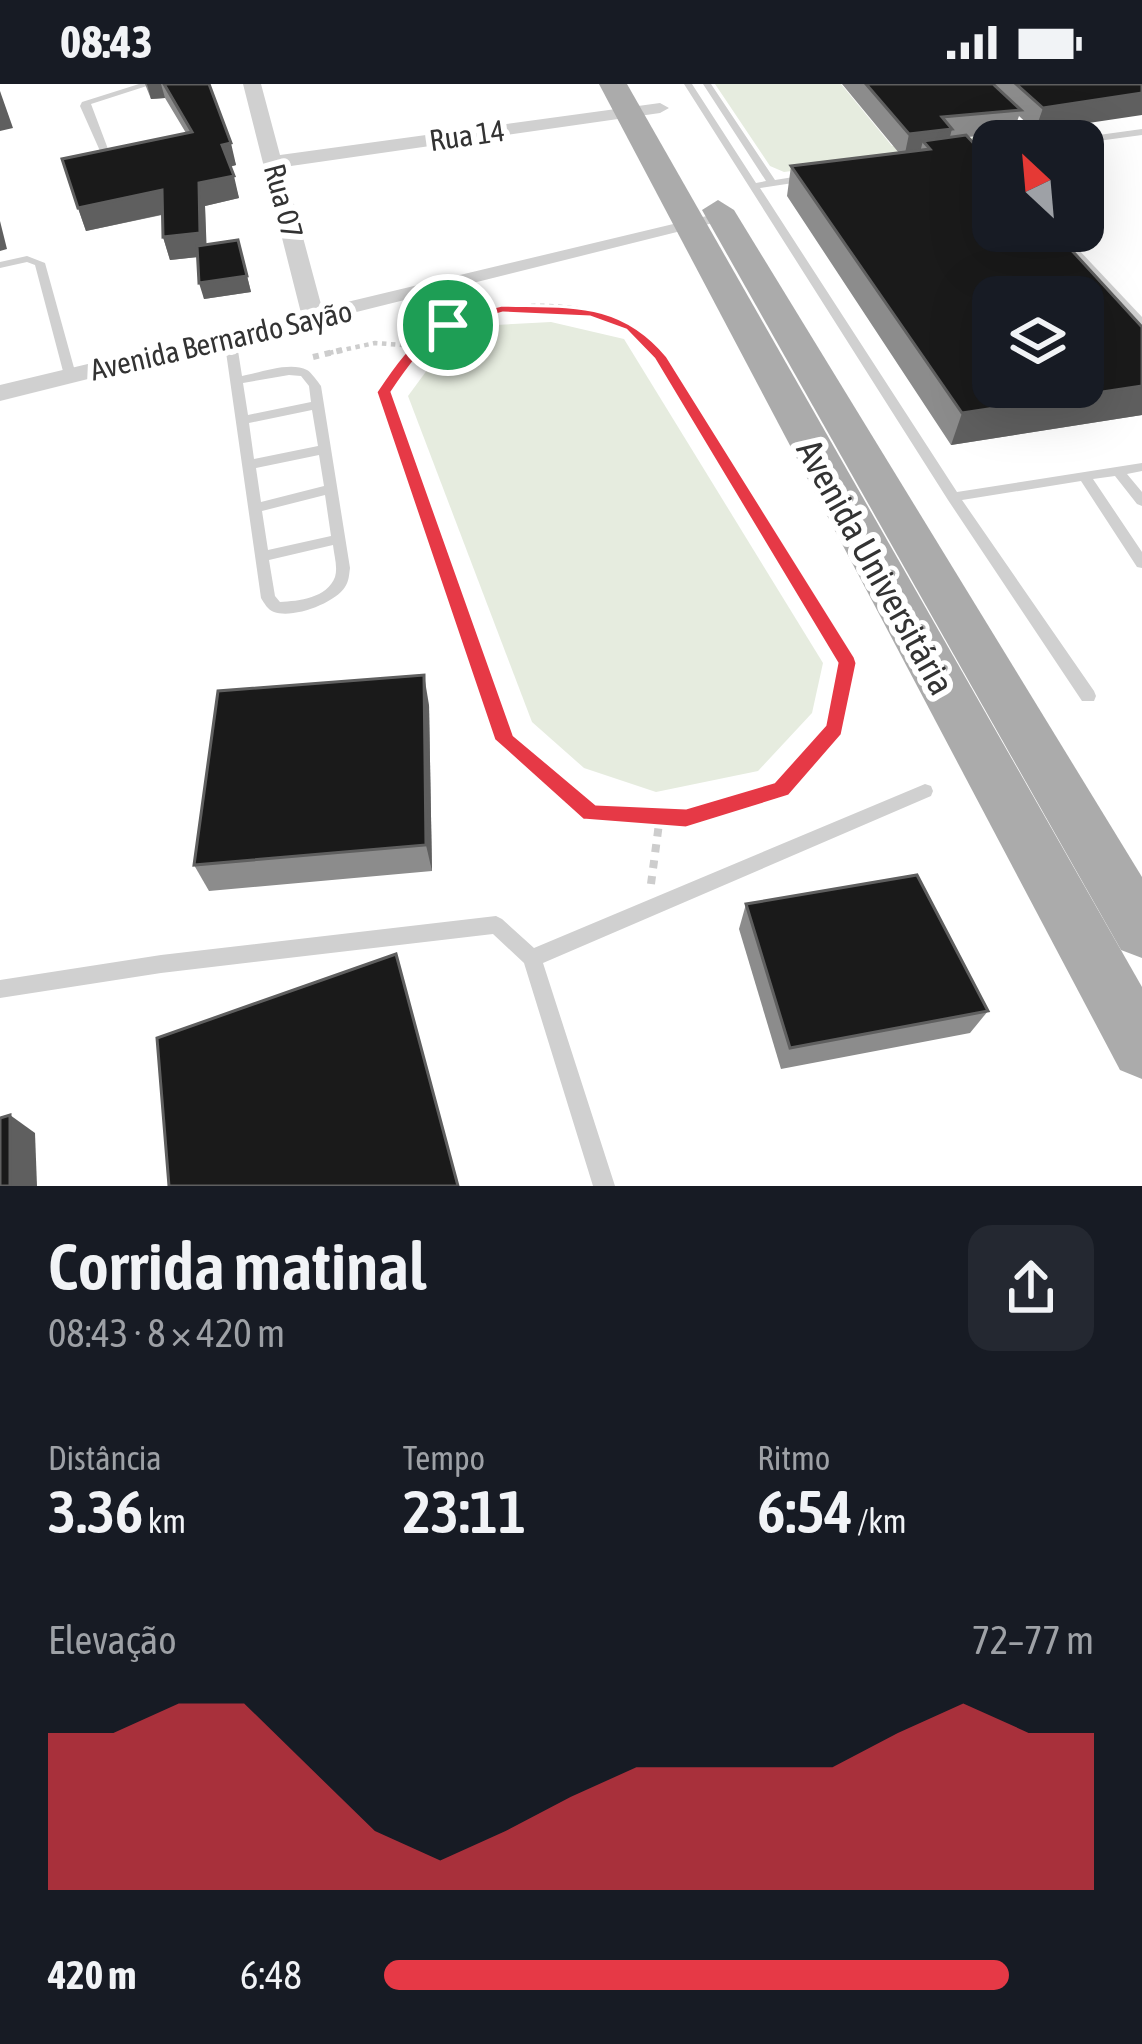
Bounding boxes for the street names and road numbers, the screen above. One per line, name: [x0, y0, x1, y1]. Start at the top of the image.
street label: Rua 14: [427, 113, 507, 157]
street label: Rua 07: [258, 160, 310, 242]
street label: Avenida Bernardo Sayão: [87, 293, 355, 387]
street label: Avenida Universitária: [789, 432, 963, 702]

